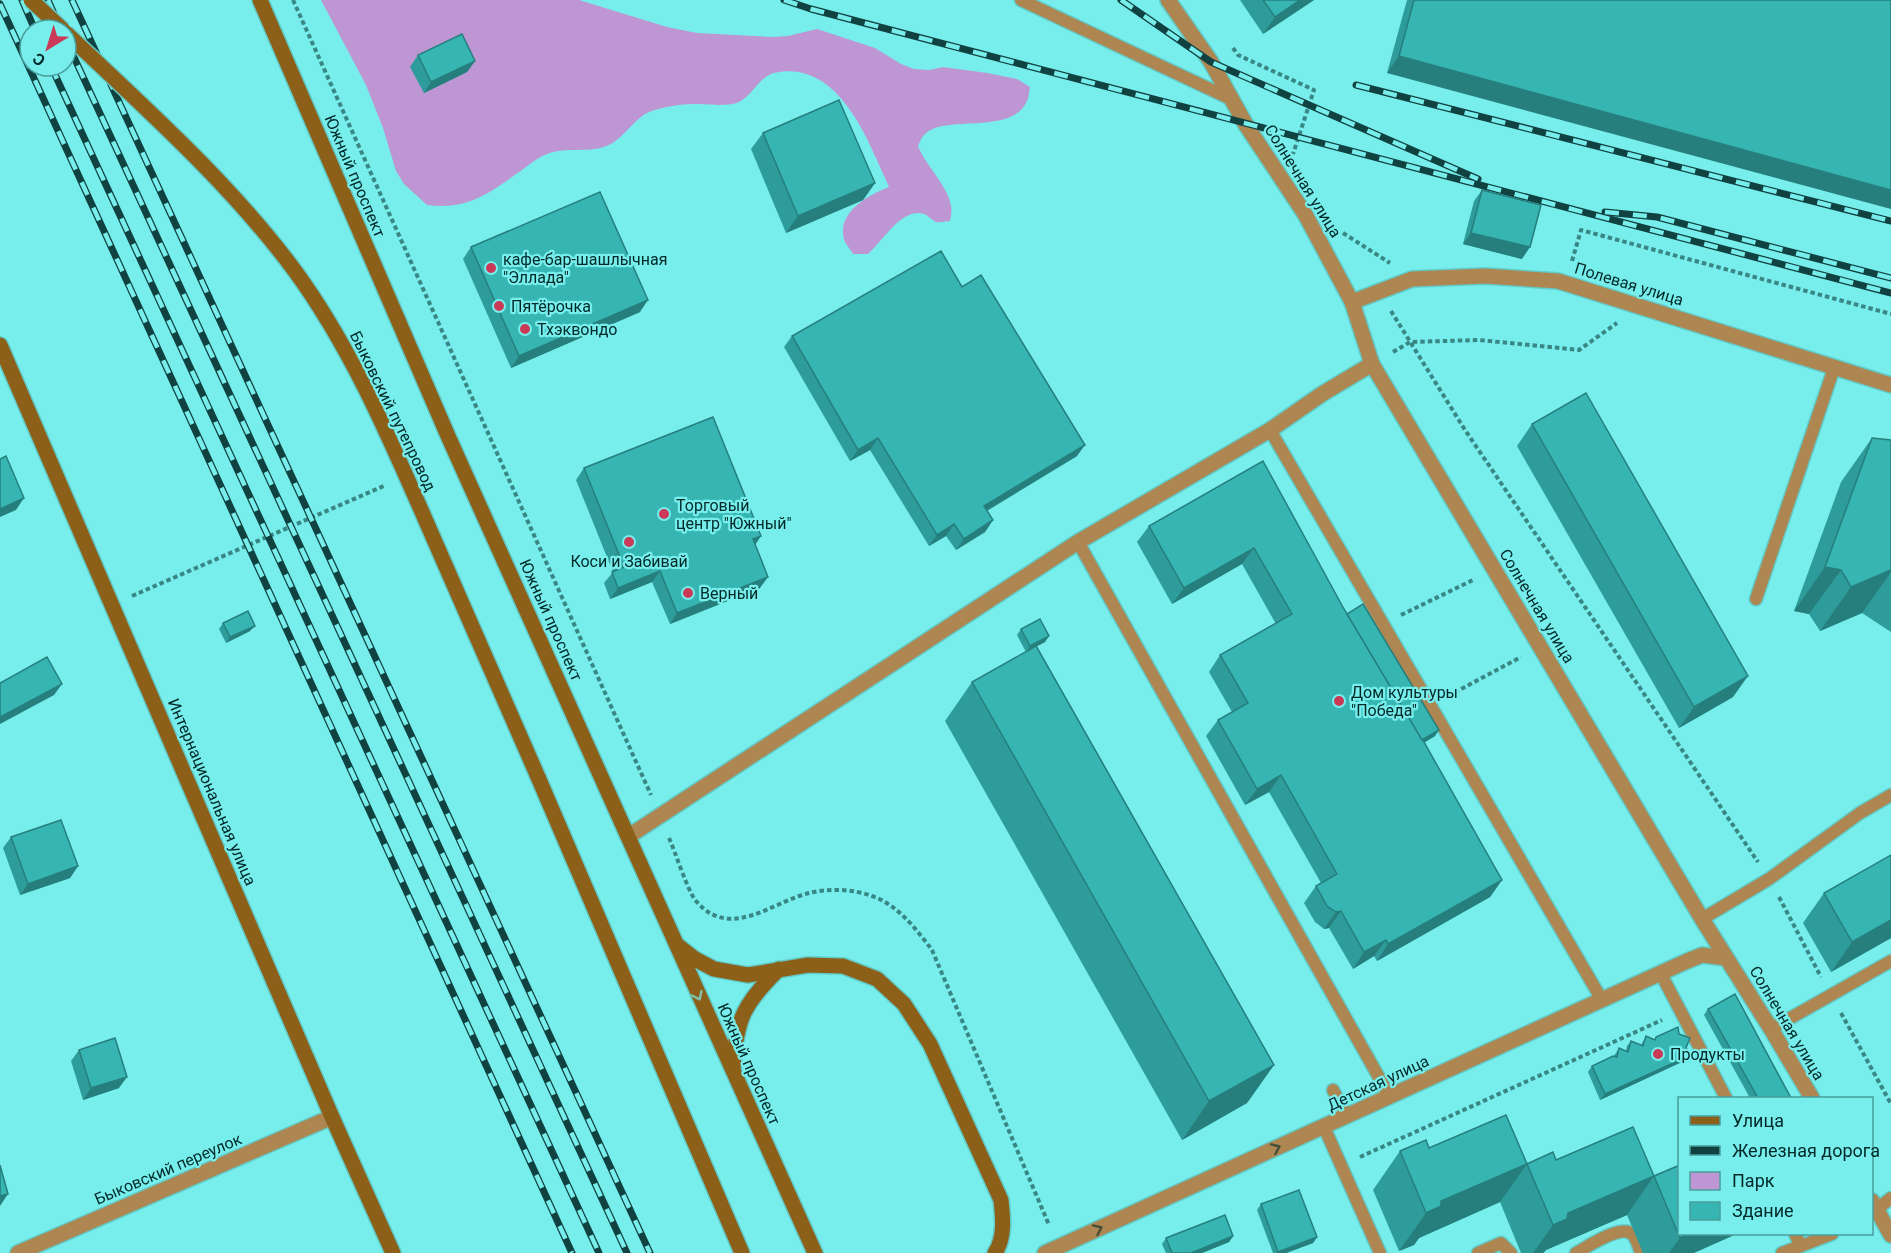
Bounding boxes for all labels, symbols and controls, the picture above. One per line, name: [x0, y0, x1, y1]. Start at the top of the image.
north arrow: [18, 18, 78, 78]
text: С: [29, 49, 49, 70]
street label: Южный проспект: [321, 112, 389, 240]
street label: Солнечная улица: [1261, 121, 1345, 241]
place label: кафе-бар-шашлычная "Эллада": [503, 250, 668, 287]
street label: Полевая улица: [1572, 258, 1686, 310]
marker: кафе-бар-шашлычная "Эллада": [484, 261, 498, 275]
place label: Пятёрочка: [511, 297, 591, 316]
marker: Пятёрочка: [492, 299, 506, 313]
place label: Тхэквондо: [537, 320, 617, 339]
marker: Тхэквондо: [518, 322, 532, 336]
street label: Быковский путепровод: [346, 328, 440, 494]
place label: Торговый центр "Южный": [676, 496, 792, 533]
marker: Торговый центр "Южный": [657, 507, 671, 521]
marker: Коси и Забивай: [622, 535, 636, 549]
street label: Солнечная улица: [1495, 546, 1579, 666]
place label: Коси и Забивай: [570, 552, 688, 571]
street label: Южный проспект: [516, 556, 586, 684]
place label: Верный: [700, 584, 758, 603]
marker: Верный: [681, 586, 695, 600]
place label: Дом культуры "Победа": [1351, 683, 1458, 720]
marker: Дом культуры "Победа": [1332, 694, 1346, 708]
street label: Интернациональная улица: [164, 696, 260, 888]
street label: Солнечная улица: [1745, 963, 1829, 1083]
one-way arrow: [691, 989, 703, 1000]
street label: Южный проспект: [714, 1000, 784, 1128]
place label: Продукты: [1670, 1045, 1745, 1064]
marker: Продукты: [1651, 1047, 1665, 1061]
street label: Детская улица: [1324, 1051, 1432, 1115]
legend: [1678, 1097, 1873, 1235]
text: Улица: [1732, 1110, 1784, 1131]
street label: Быковский переулок: [92, 1129, 245, 1209]
text: Железная дорога: [1732, 1140, 1880, 1161]
one-way arrow: [1270, 1143, 1281, 1155]
text: Парк: [1732, 1170, 1775, 1191]
text: Здание: [1732, 1200, 1794, 1221]
one-way arrow: [1092, 1224, 1103, 1236]

